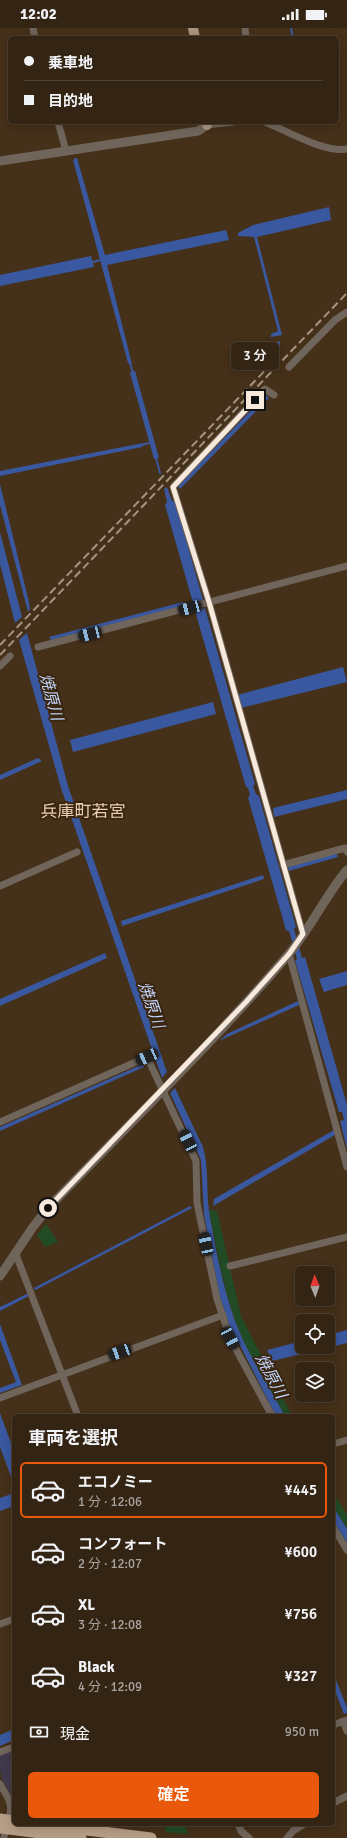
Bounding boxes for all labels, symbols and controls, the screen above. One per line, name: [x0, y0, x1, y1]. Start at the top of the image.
text: 12:02: [20, 5, 57, 23]
text: 乗車地: [48, 54, 93, 72]
text: 目的地: [48, 92, 93, 110]
callout: 3 分: [231, 342, 279, 370]
text: 3 分: [244, 348, 266, 364]
route end: [246, 391, 264, 409]
car: [177, 599, 203, 617]
car: [77, 625, 103, 643]
water label: 焼原川: [35, 671, 67, 725]
district label: 兵庫町若宮: [41, 801, 126, 822]
water label: 焼原川: [134, 979, 169, 1033]
car: [134, 1047, 160, 1067]
car: [177, 1128, 199, 1154]
route start: [39, 1199, 57, 1217]
car: [198, 1231, 214, 1257]
north arrow: [295, 1266, 335, 1306]
map controls: [295, 1266, 335, 1402]
button: locate: [295, 1314, 335, 1354]
car: [219, 1325, 241, 1351]
car: [107, 1342, 133, 1362]
water label: 焼原川: [251, 1350, 292, 1404]
button: layers: [295, 1362, 335, 1402]
text: 車両を選択: [28, 1427, 118, 1449]
icon: car: [30, 1472, 66, 1508]
text: エコノミー: [78, 1473, 153, 1491]
text: ¥445: [285, 1481, 317, 1499]
text: 1 分 · 12:06: [78, 1494, 142, 1510]
icon: car: [30, 1534, 66, 1570]
text: コンフォート: [78, 1535, 168, 1553]
text: ¥600: [285, 1543, 317, 1561]
text: 2 分 · 12:07: [78, 1556, 142, 1572]
icon: car: [30, 1596, 66, 1632]
text: XL: [78, 1596, 95, 1614]
text: ¥756: [285, 1605, 317, 1623]
text: 3 分 · 12:08: [78, 1617, 142, 1633]
icon: car: [30, 1658, 66, 1694]
text: Black: [78, 1658, 115, 1676]
text: ¥327: [285, 1667, 317, 1685]
text: 4 分 · 12:09: [78, 1679, 142, 1695]
icon: cash: [28, 1721, 50, 1743]
text: 950 m: [285, 1724, 319, 1740]
text: 現金: [60, 1725, 90, 1743]
button: 確定: [28, 1772, 319, 1818]

